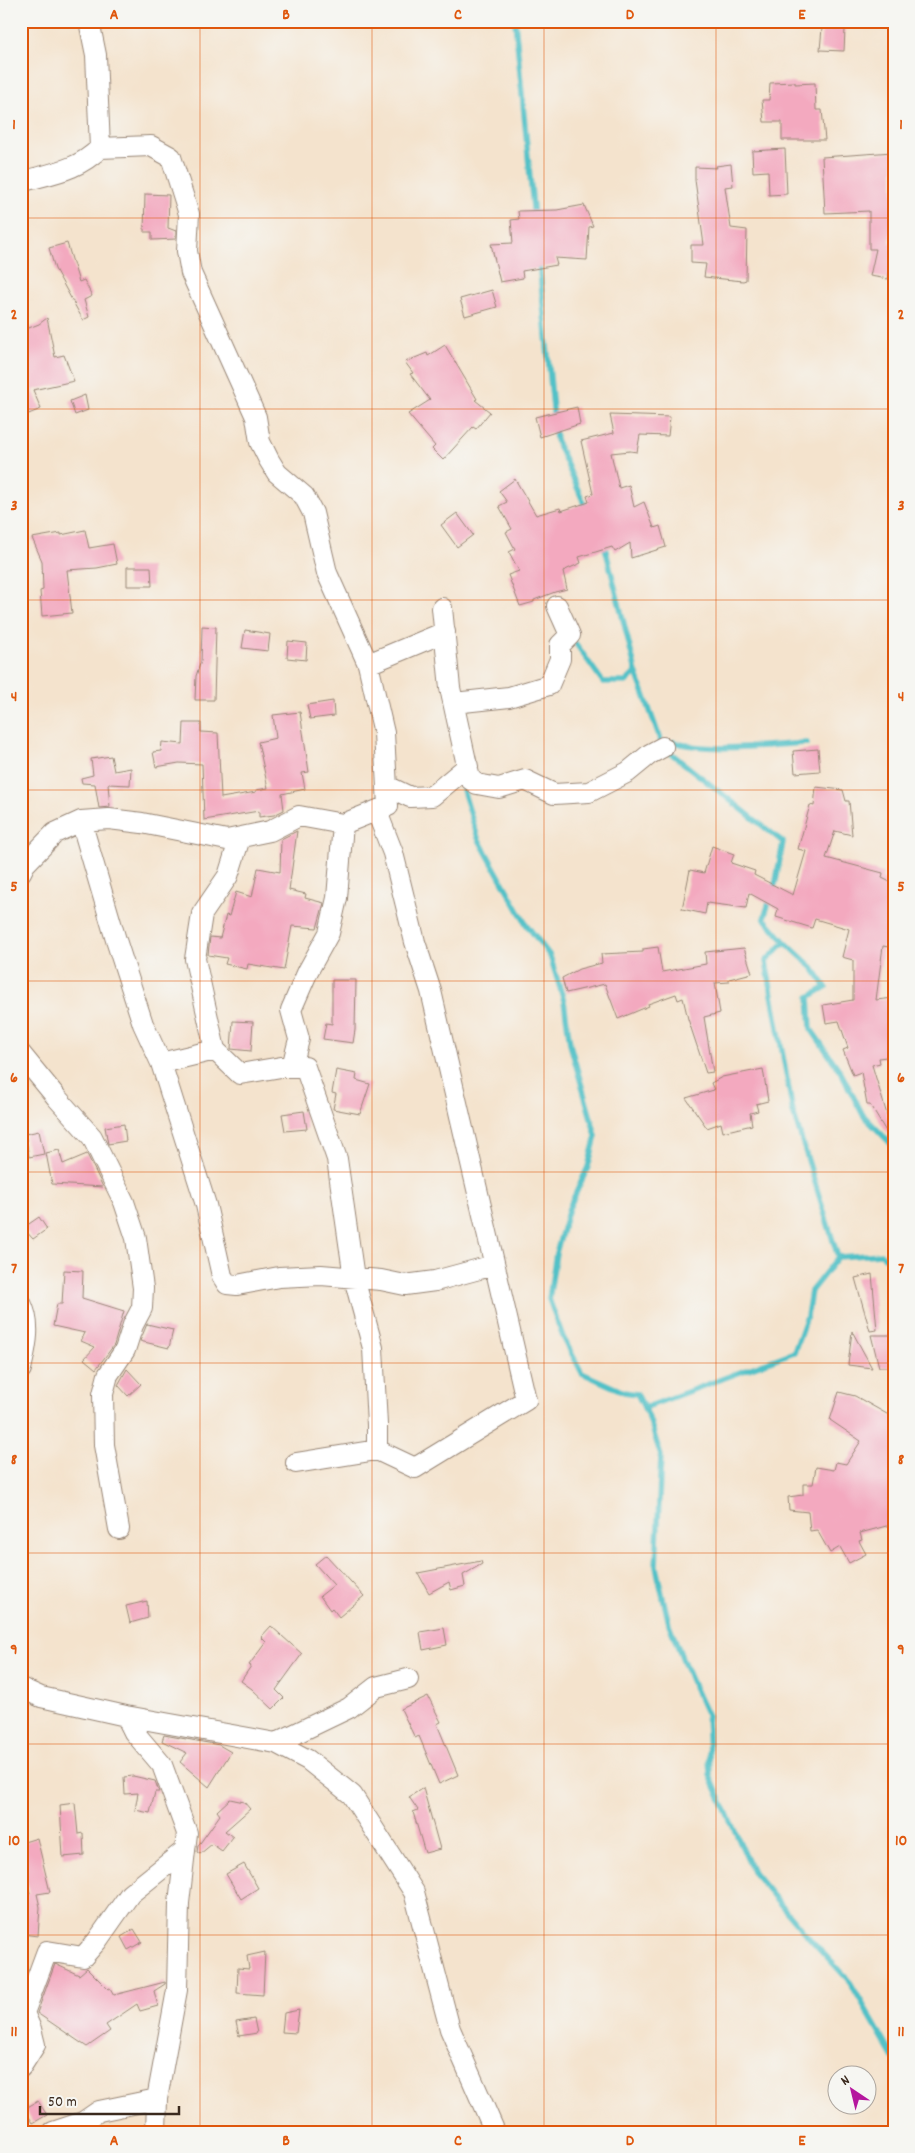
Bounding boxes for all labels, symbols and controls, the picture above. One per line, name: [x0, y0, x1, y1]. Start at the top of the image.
text: A: [110, 4, 119, 27]
text: B: [282, 4, 290, 27]
text: C: [454, 4, 462, 27]
text: D: [626, 4, 635, 27]
text: E: [798, 4, 806, 27]
text: 1: [12, 114, 16, 137]
text: 1: [899, 114, 903, 137]
text: 2: [11, 304, 18, 327]
text: 2: [898, 304, 905, 327]
text: 3: [10, 495, 18, 518]
text: 3: [897, 495, 905, 518]
text: 4: [11, 686, 17, 709]
text: 4: [898, 686, 904, 709]
text: 5: [10, 876, 18, 899]
text: 5: [897, 876, 905, 899]
text: 6: [10, 1067, 18, 1090]
text: 6: [897, 1067, 905, 1090]
text: 7: [11, 1258, 17, 1281]
text: 7: [898, 1258, 904, 1281]
text: 8: [11, 1449, 18, 1472]
text: 8: [898, 1449, 905, 1472]
text: 9: [10, 1639, 18, 1662]
text: 9: [897, 1639, 905, 1662]
text: 10: [8, 1830, 20, 1853]
text: 10: [895, 1830, 907, 1853]
text: 11: [10, 2021, 18, 2044]
text: 11: [897, 2021, 905, 2044]
north arrow: [828, 2066, 878, 2116]
text: N: [837, 2071, 854, 2091]
scale bar: [40, 2083, 179, 2115]
text: 50 m: [48, 2092, 77, 2114]
text: A: [110, 2130, 119, 2153]
text: B: [282, 2130, 290, 2153]
text: C: [454, 2130, 462, 2153]
text: D: [626, 2130, 635, 2153]
text: E: [798, 2130, 806, 2153]

